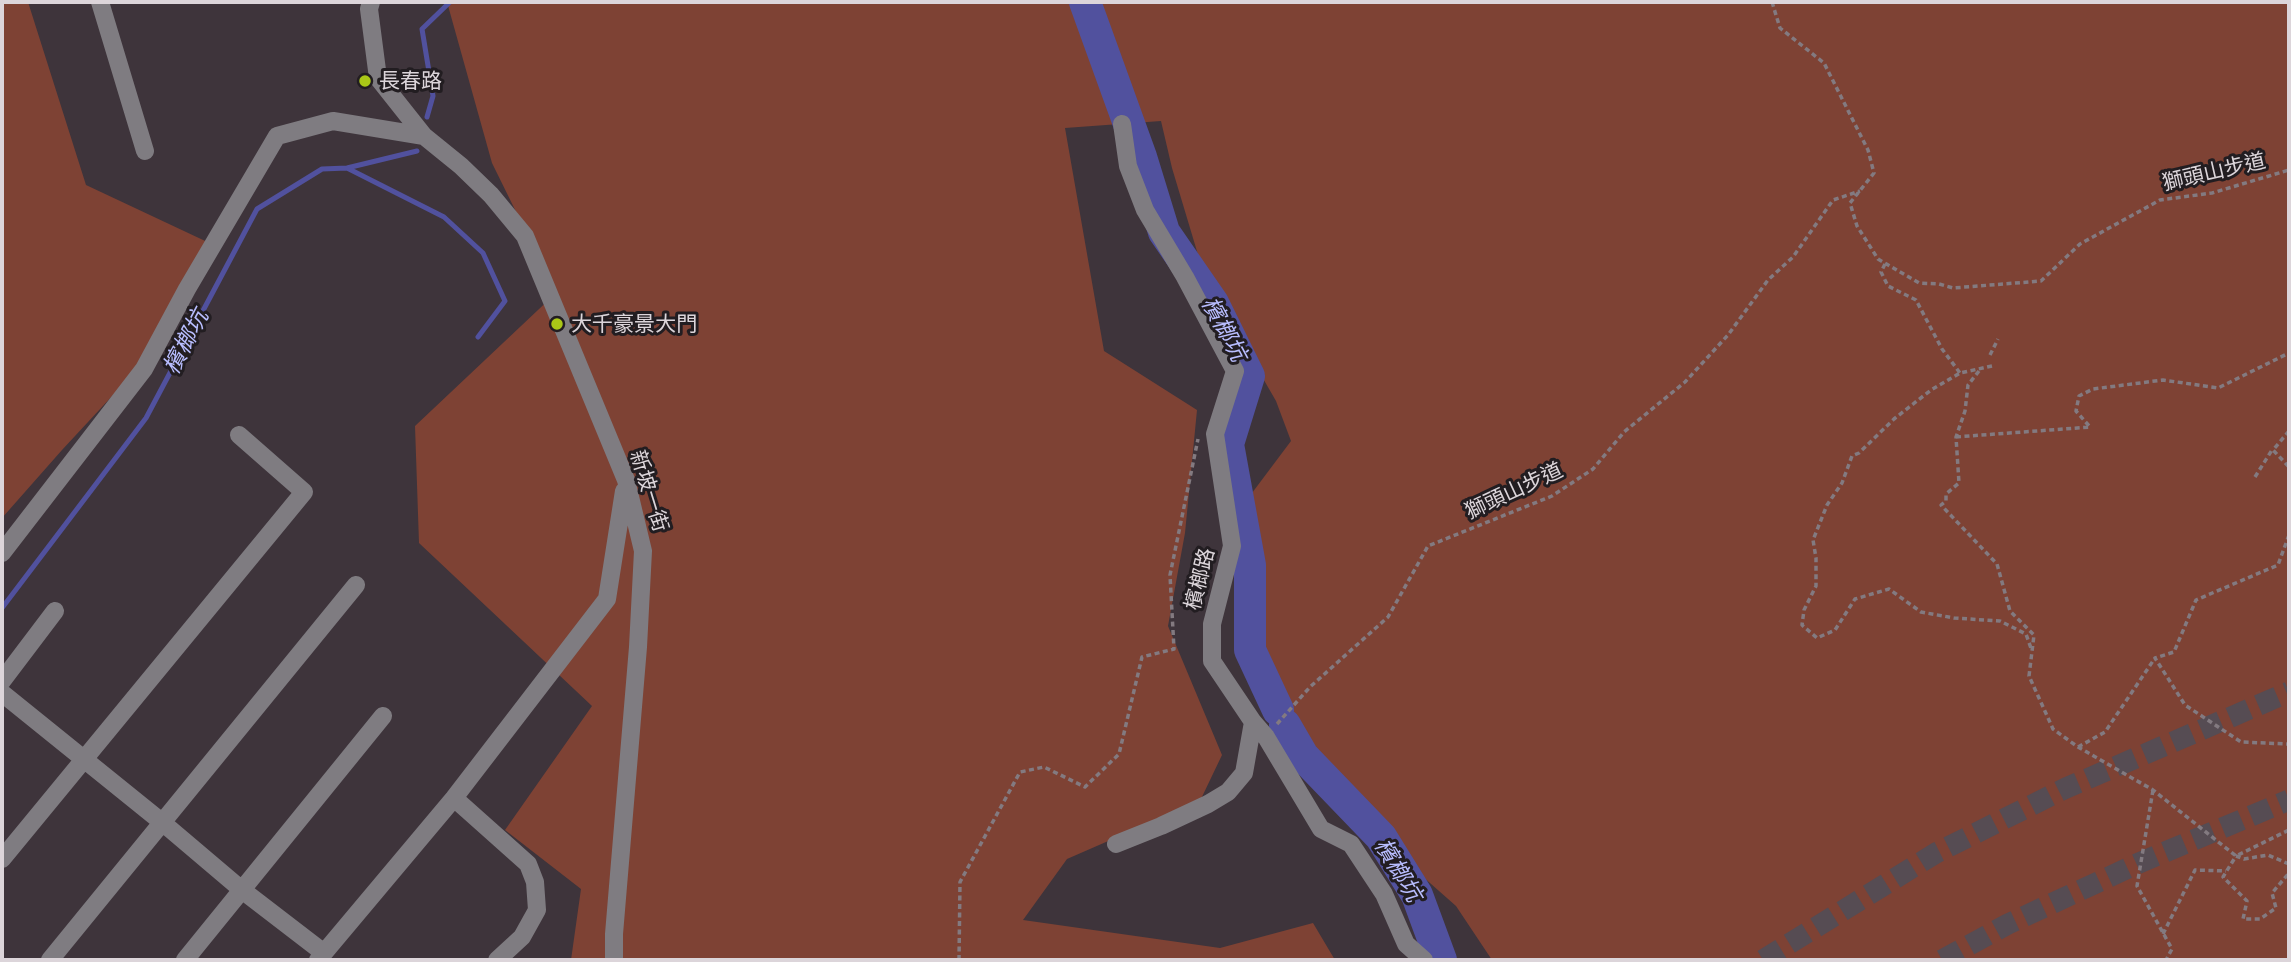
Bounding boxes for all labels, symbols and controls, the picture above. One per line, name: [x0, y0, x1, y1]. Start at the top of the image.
place label: 長春路: [379, 68, 442, 94]
marker: 長春路: [357, 73, 373, 89]
street label: 獅頭山步道: [2160, 148, 2268, 196]
water label: 檳榔坑: [1196, 292, 1252, 366]
water label: 檳榔坑: [158, 305, 214, 379]
place label: 大千豪景大門: [571, 311, 697, 337]
marker: 大千豪景大門: [549, 316, 565, 332]
street label: 新坡一街: [625, 447, 673, 535]
street label: 獅頭山步道: [1461, 457, 1567, 525]
street label: 檳榔路: [1180, 545, 1220, 613]
water label: 檳榔坑: [1368, 833, 1428, 907]

